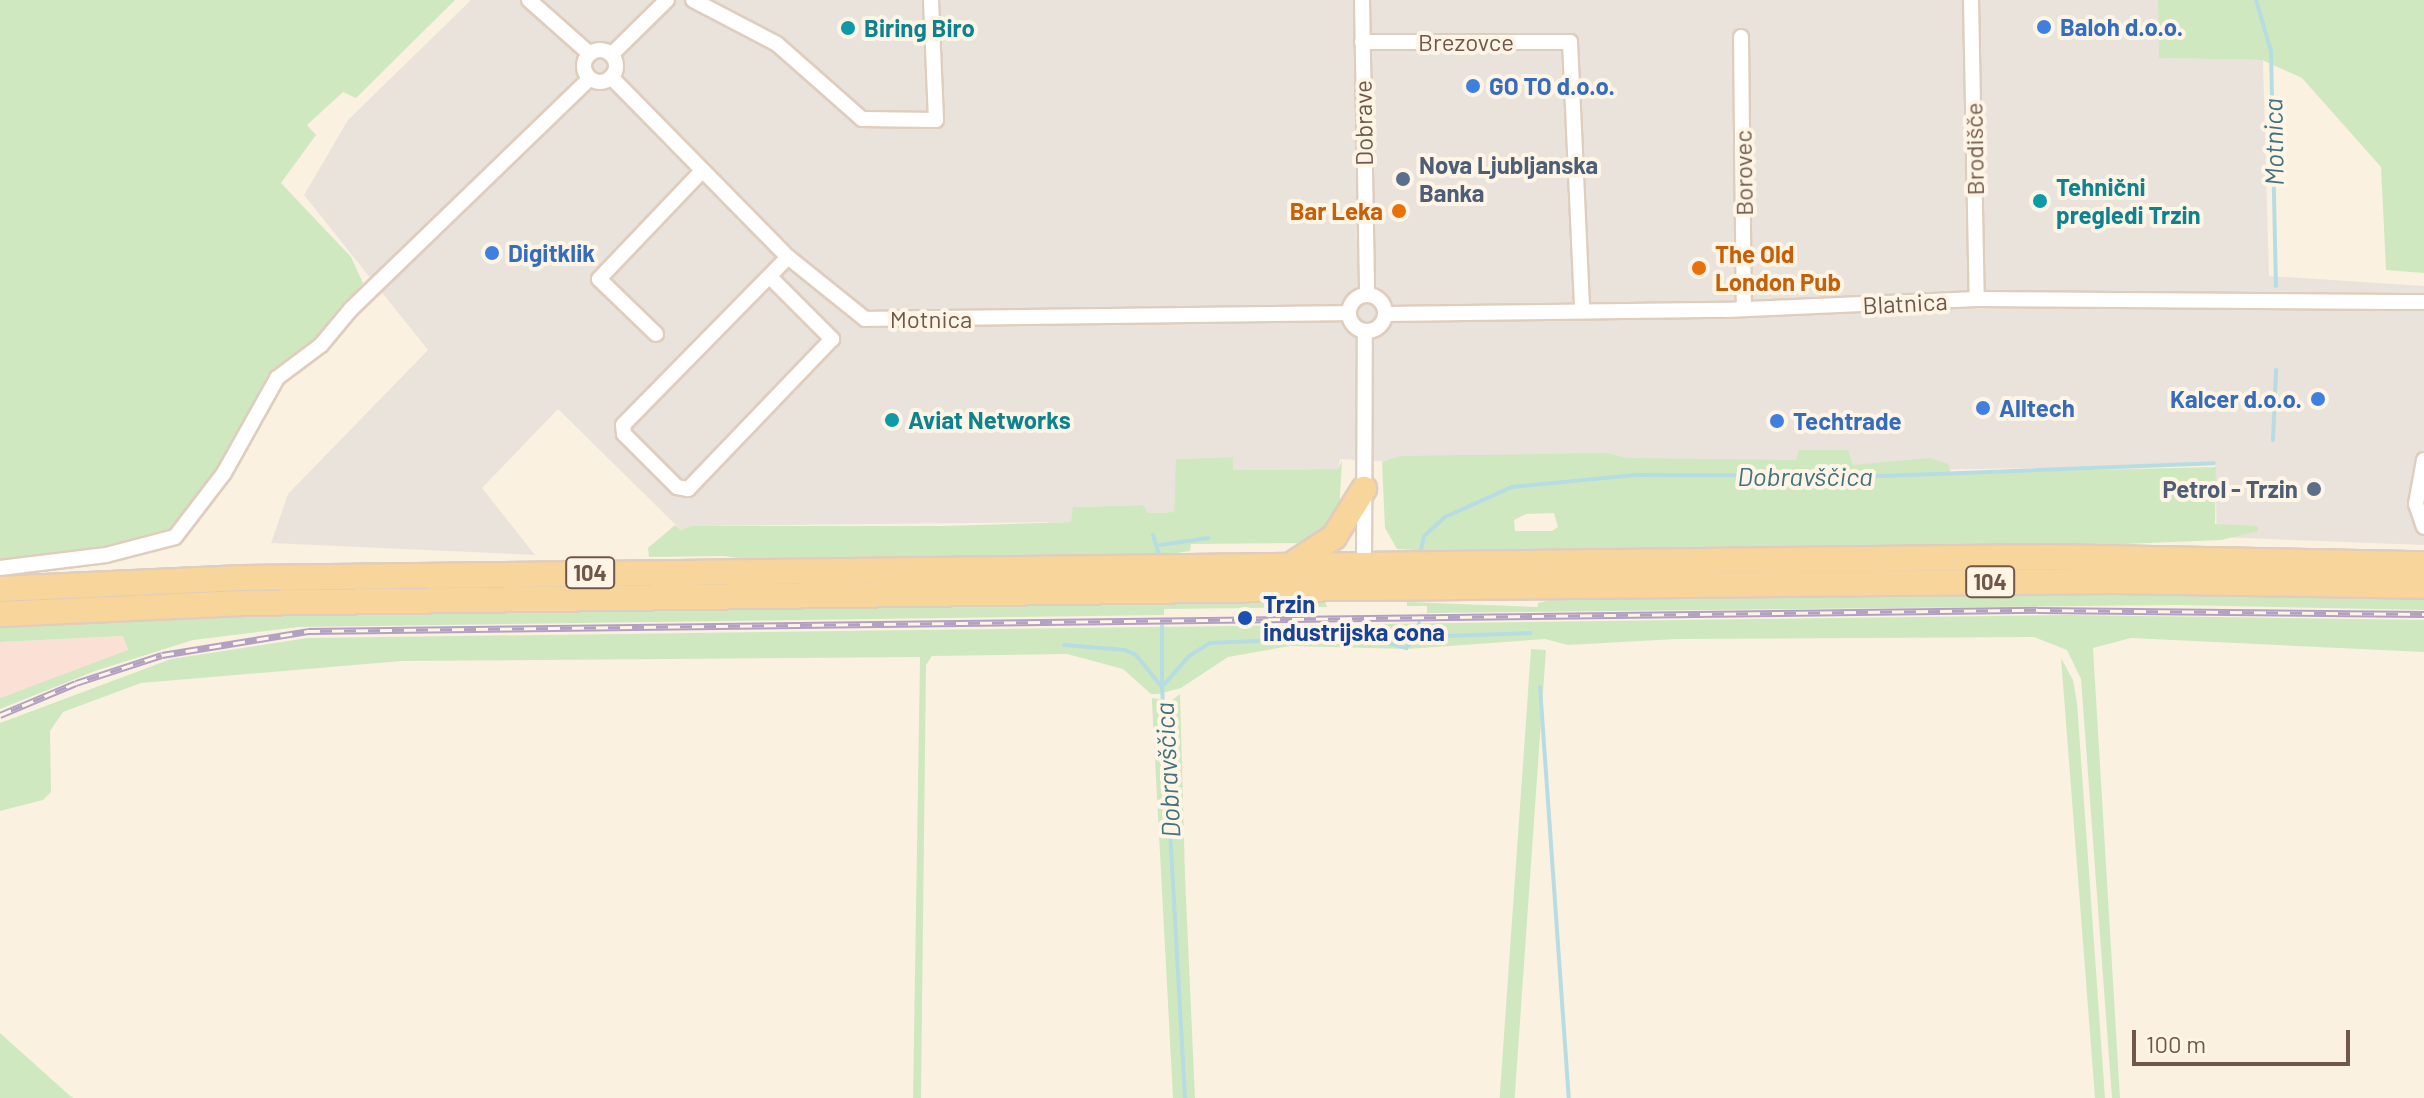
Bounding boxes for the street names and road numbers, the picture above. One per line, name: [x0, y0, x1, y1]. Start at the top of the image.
street label: Brezovce: [1418, 28, 1514, 56]
street label: Dobrave: [1348, 80, 1378, 166]
street label: Brodišče: [1959, 102, 1989, 196]
street label: Borovec: [1728, 130, 1758, 216]
street label: Blatnica: [1862, 286, 1948, 320]
street label: Motnica: [890, 305, 972, 333]
road number: 104: [564, 555, 616, 591]
road number: 104: [1964, 564, 2016, 600]

